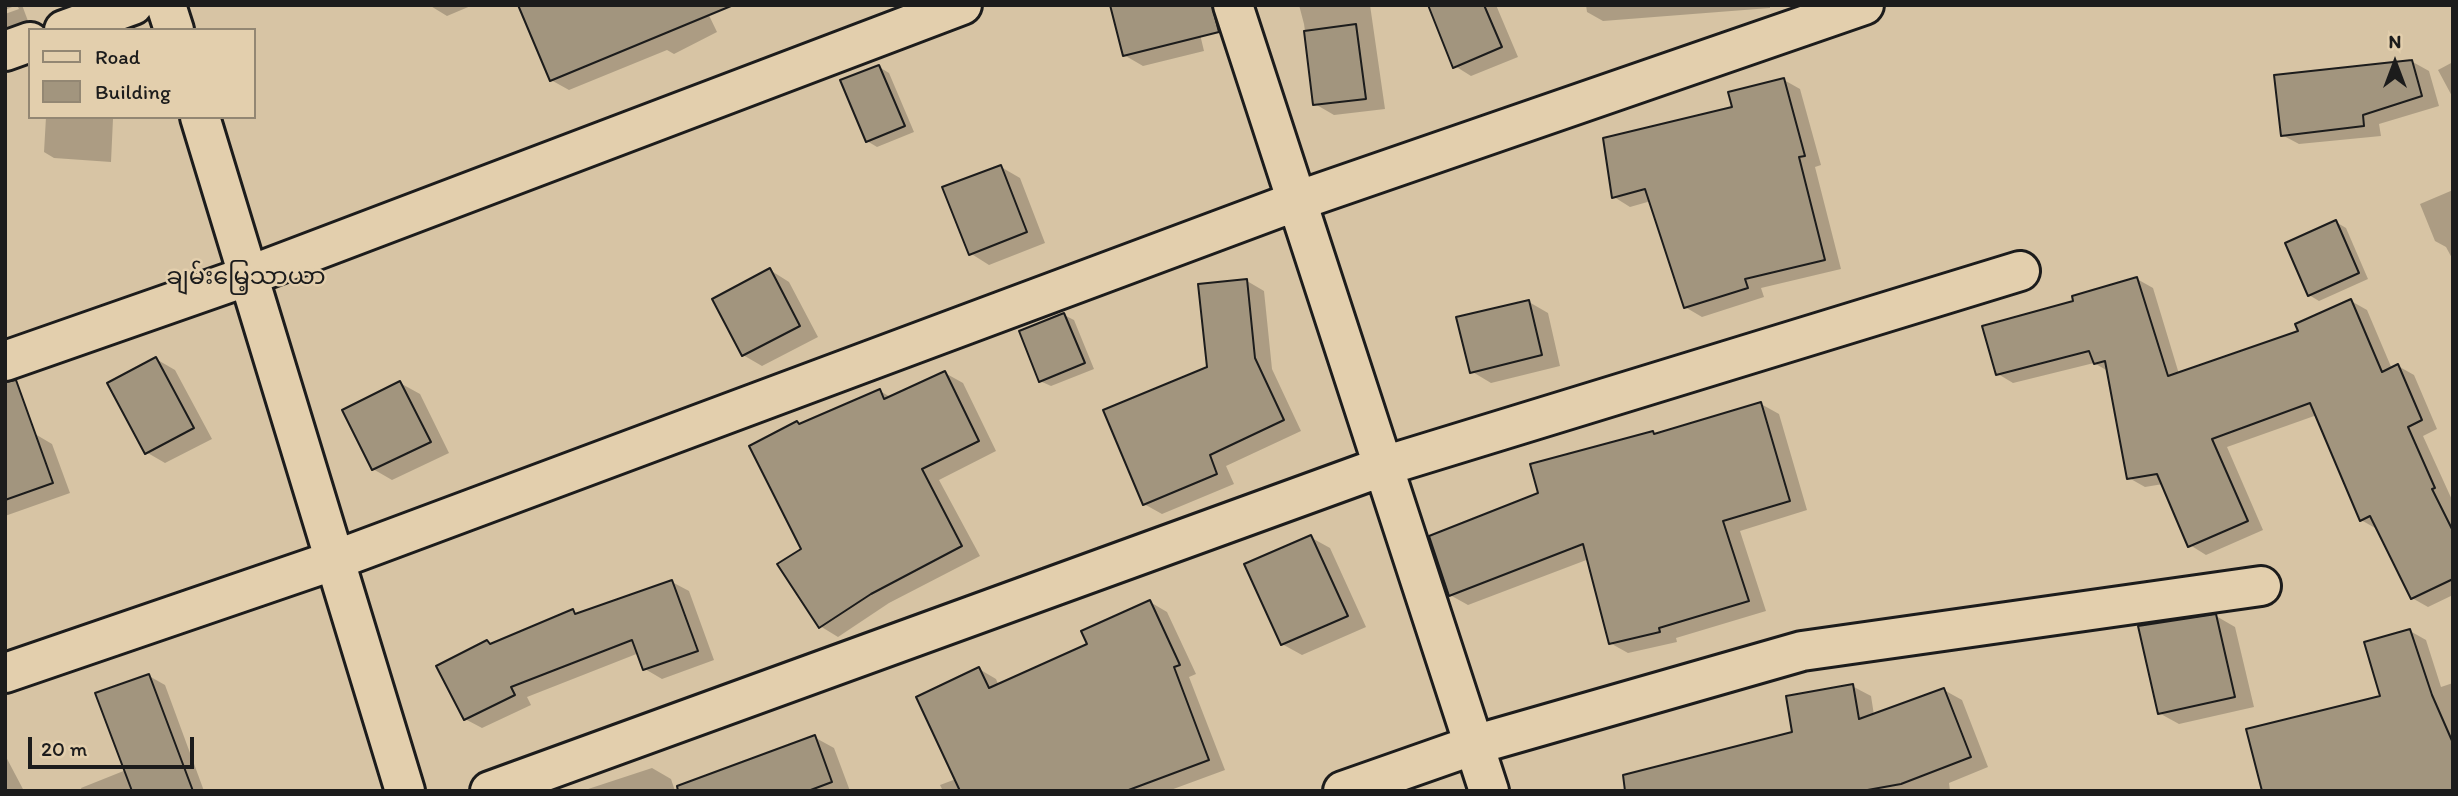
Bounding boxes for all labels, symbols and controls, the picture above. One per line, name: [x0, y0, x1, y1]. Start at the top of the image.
legend: [28, 28, 256, 119]
north arrow: [2360, 28, 2430, 98]
text: N: [2389, 30, 2401, 53]
text: Road: [95, 44, 140, 69]
text: Building: [95, 79, 171, 104]
district label: ချမ်းမြေ့သာယာ: [166, 264, 326, 292]
scale bar: [32, 722, 198, 766]
text: 20 m: [41, 736, 87, 761]

